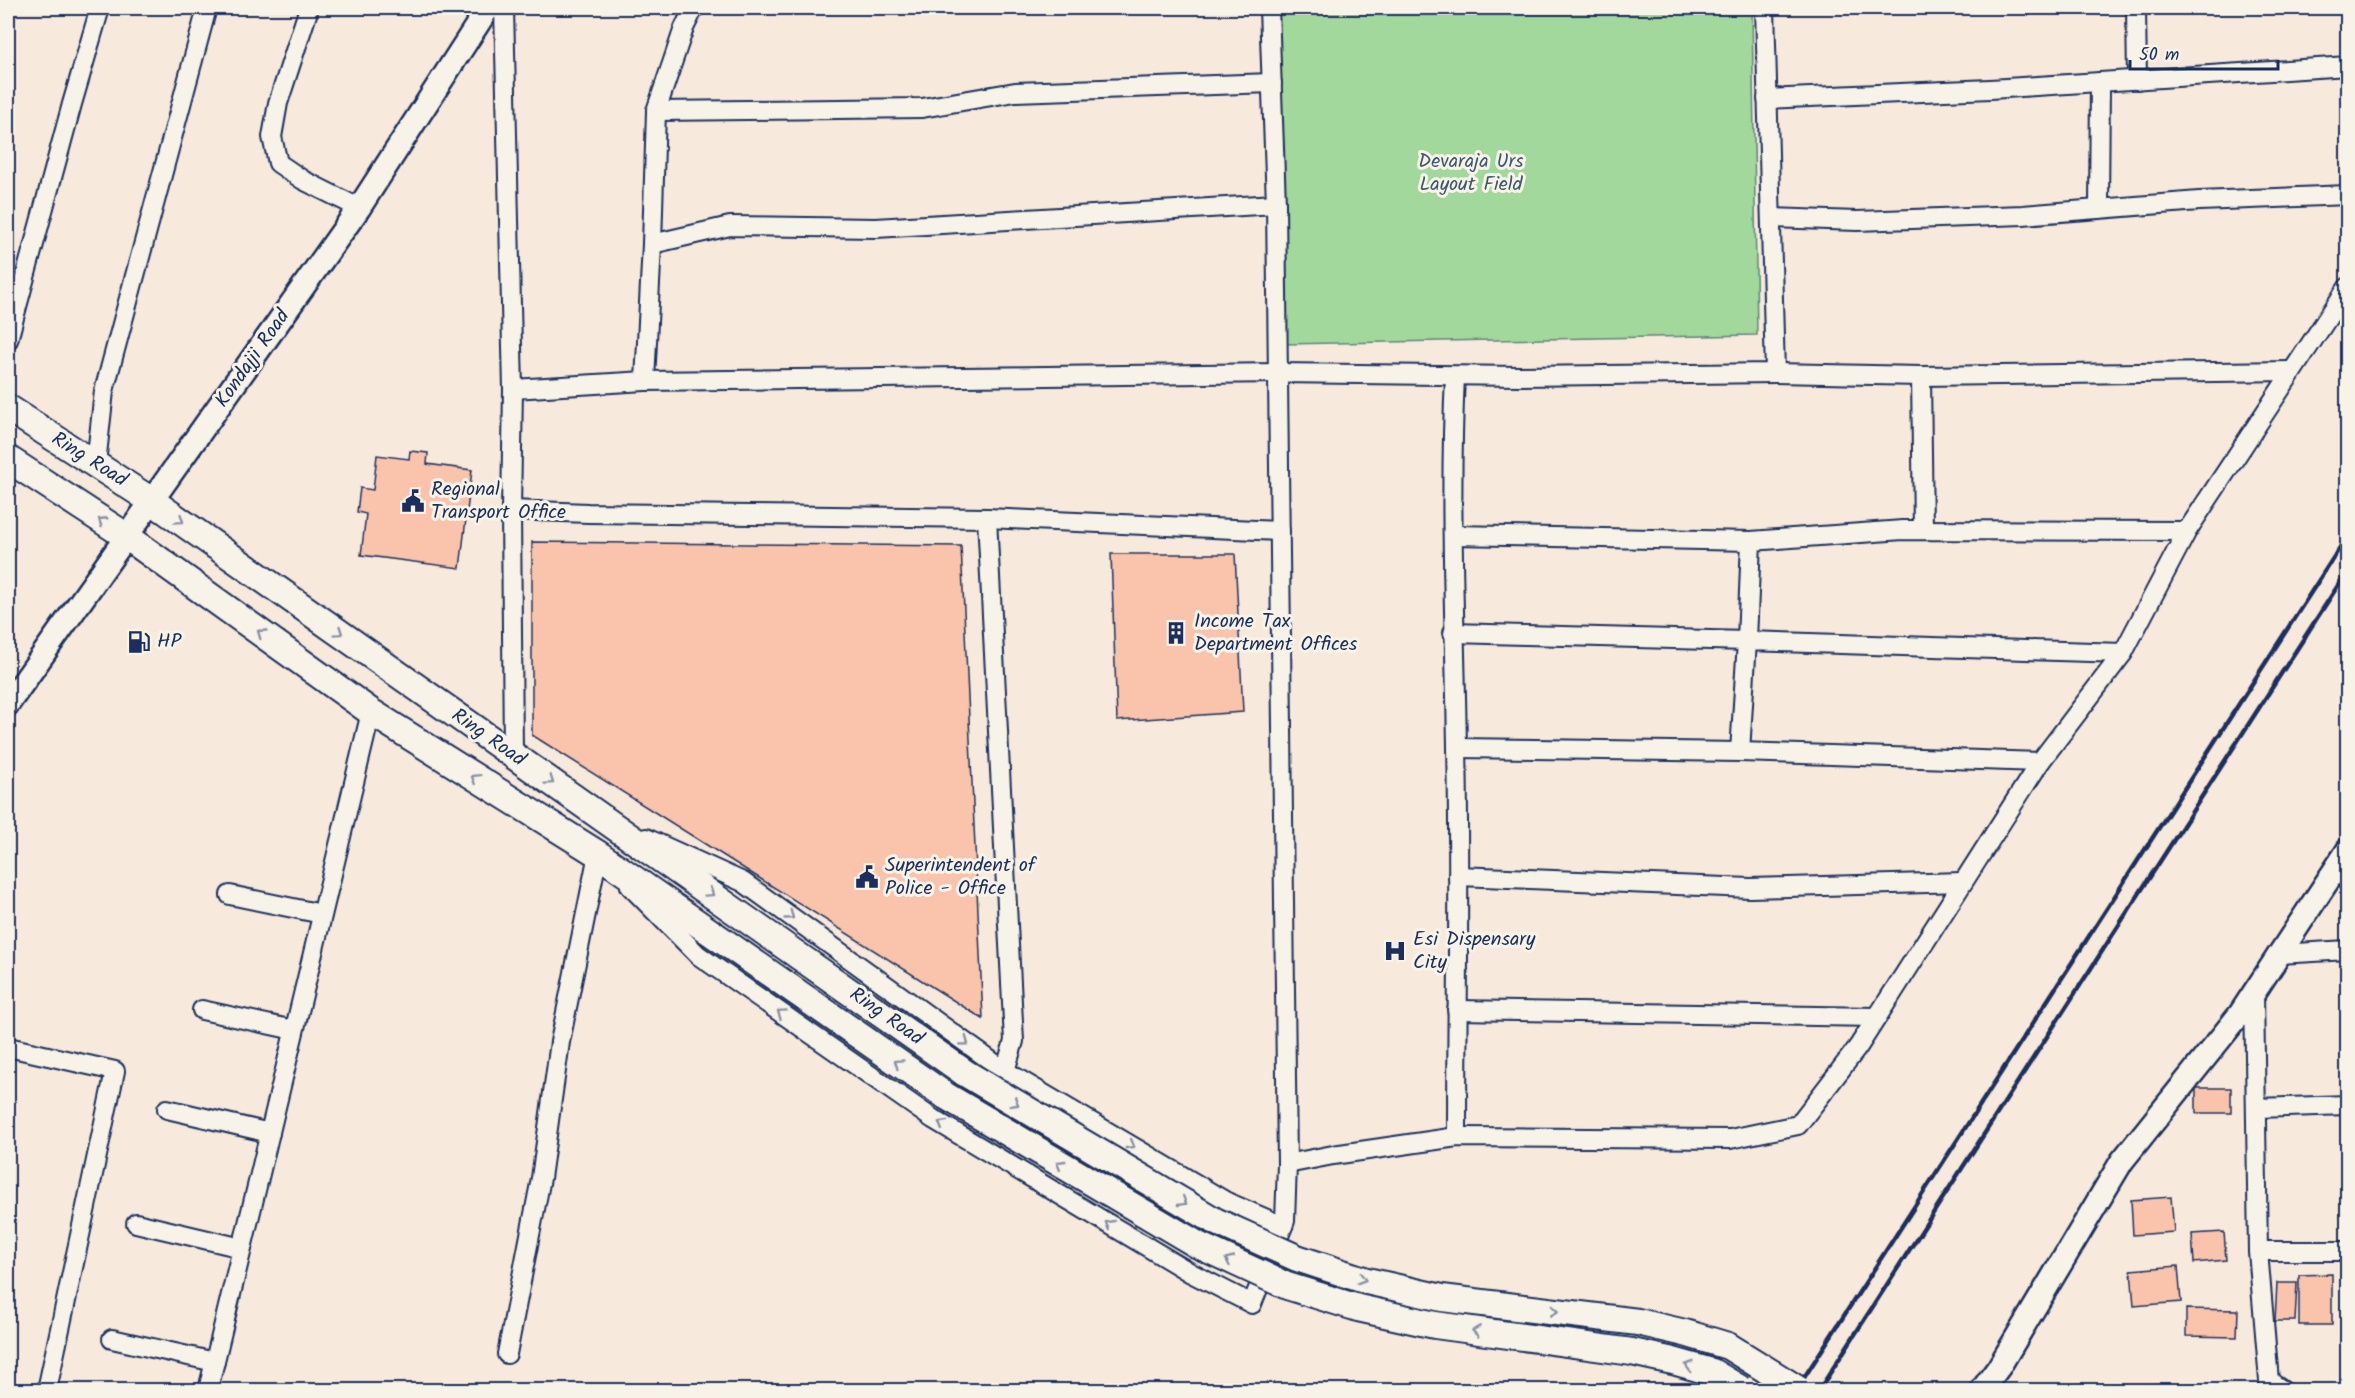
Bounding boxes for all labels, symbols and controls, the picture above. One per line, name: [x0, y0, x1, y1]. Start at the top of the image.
scale bar: [2130, 33, 2278, 71]
text: 50 m: [2139, 41, 2179, 70]
park label: Devaraja Urs Layout Field: [1418, 146, 1524, 201]
street label: Kondajji Road: [207, 302, 299, 415]
street label: Ring Road: [45, 424, 134, 497]
place label: Regional Transport Office: [431, 474, 566, 529]
public building icon: Regional Transport Office: [400, 488, 426, 514]
one-way arrow: [173, 513, 184, 524]
one-way arrow: [98, 516, 108, 528]
place label: Income Tax Department Offices: [1194, 606, 1358, 661]
building icon: Income Tax Department Offices: [1163, 620, 1189, 646]
one-way arrow: [333, 625, 344, 636]
place label: HP: [157, 626, 182, 658]
fuel station icon: HP: [126, 629, 152, 655]
one-way arrow: [257, 630, 268, 641]
street label: Ring Road: [444, 701, 533, 776]
one-way arrow: [471, 773, 481, 785]
one-way arrow: [544, 774, 555, 785]
place label: Superintendent of Police - Office: [885, 850, 1038, 905]
public building icon: Superintendent of Police - Office: [854, 864, 880, 890]
one-way arrow: [703, 886, 714, 897]
one-way arrow: [784, 909, 795, 920]
place label: Esi Dispensary City: [1413, 924, 1536, 979]
hospital icon: Esi Dispensary City: [1382, 938, 1408, 964]
street label: Ring Road: [842, 980, 931, 1055]
one-way arrow: [777, 1009, 788, 1020]
one-way arrow: [959, 1035, 970, 1046]
one-way arrow: [893, 1059, 904, 1070]
one-way arrow: [1009, 1096, 1019, 1107]
one-way arrow: [938, 1120, 948, 1131]
one-way arrow: [1125, 1138, 1135, 1149]
one-way arrow: [1056, 1159, 1066, 1171]
one-way arrow: [1177, 1195, 1187, 1206]
one-way arrow: [1105, 1220, 1115, 1231]
one-way arrow: [1225, 1256, 1236, 1268]
one-way arrow: [1356, 1272, 1367, 1284]
one-way arrow: [1549, 1305, 1558, 1317]
one-way arrow: [1472, 1325, 1481, 1337]
one-way arrow: [1684, 1360, 1695, 1373]

